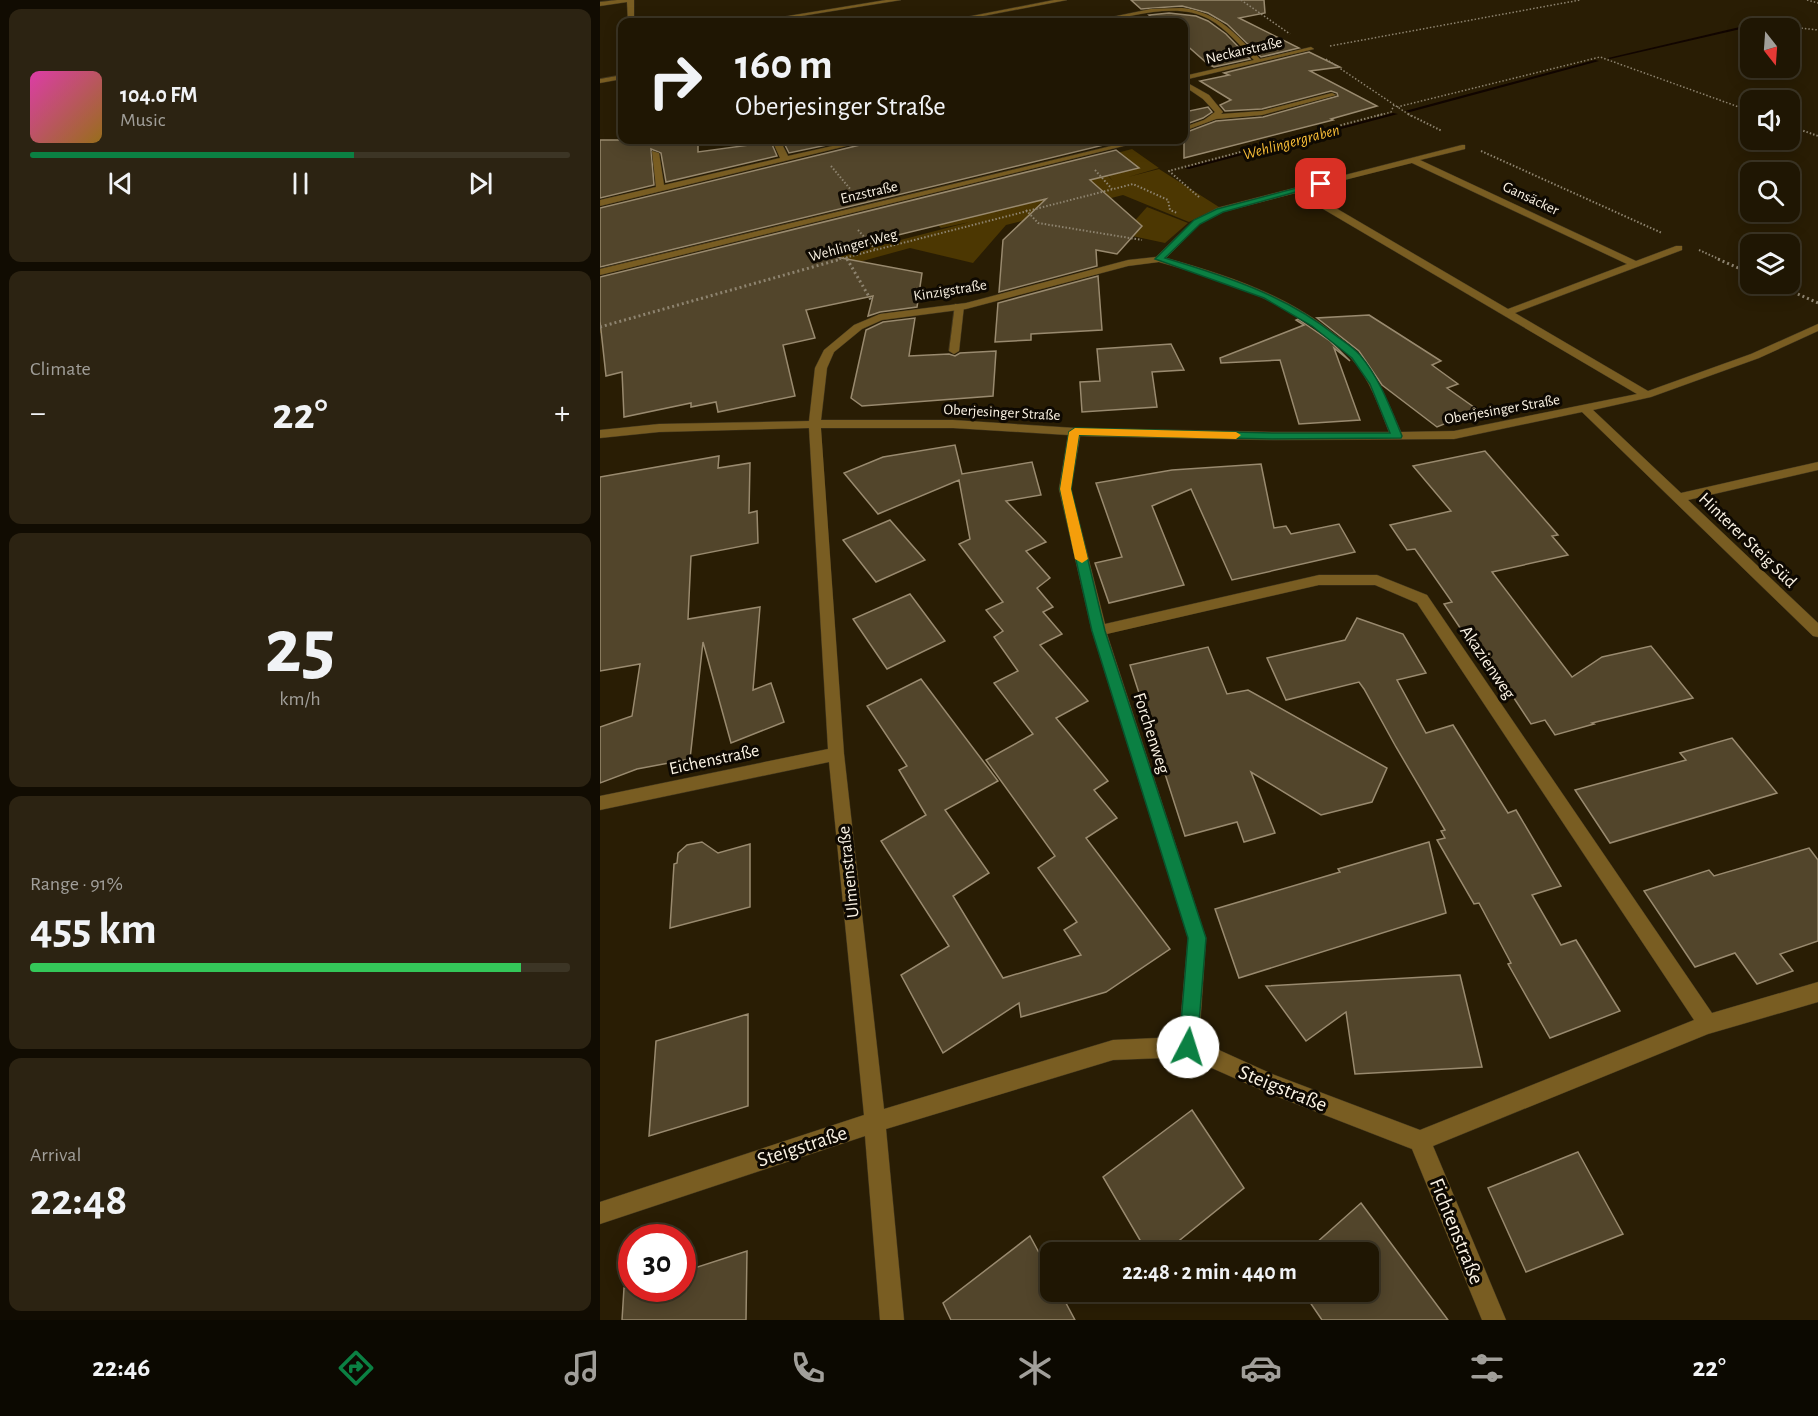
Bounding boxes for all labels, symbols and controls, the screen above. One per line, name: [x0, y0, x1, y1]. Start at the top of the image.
north arrow: [1740, 18, 1800, 78]
map controls: [1740, 18, 1800, 294]
street label: Neckarstraße: [1204, 34, 1284, 67]
icon: right: [636, 42, 714, 120]
text: 160 m: [735, 44, 833, 86]
text: 104.0 FM: [120, 84, 198, 106]
button: sound: [1740, 90, 1800, 150]
text: Oberjesinger Straße: [735, 93, 946, 120]
text: Music: [120, 110, 166, 130]
water label: Wehlingergraben: [1241, 121, 1341, 163]
pin: [1295, 158, 1346, 209]
button: search: [1740, 162, 1800, 222]
icon: previous: [104, 167, 137, 200]
icon: pause: [284, 167, 317, 200]
icon: next: [464, 167, 497, 200]
icon: arrive: [1304, 167, 1337, 200]
street label: Enzstraße: [839, 179, 899, 206]
street label: Gansäcker: [1500, 179, 1561, 218]
street label: Wehlinger Weg: [807, 226, 900, 264]
button: layers: [1740, 234, 1800, 294]
street label: Kinzigstraße: [912, 277, 988, 304]
text: Climate: [30, 359, 91, 379]
text: 22°: [272, 392, 328, 437]
street label: Oberjesinger Straße: [1443, 392, 1561, 427]
text: −: [30, 397, 46, 430]
text: +: [554, 397, 570, 430]
street label: Oberjesinger Straße: [943, 402, 1061, 423]
street label: Hinterer Steig Süd: [1695, 490, 1800, 592]
text: 25: [265, 609, 335, 687]
street label: Akazienweg: [1456, 623, 1518, 703]
text: km/h: [279, 689, 321, 709]
street label: Forchenweg: [1130, 691, 1173, 776]
street label: Eichenstraße: [668, 742, 761, 778]
street label: Ulmenstraße: [835, 825, 863, 919]
text: Range · 91%: [30, 874, 123, 894]
text: 455 km: [30, 907, 157, 952]
position arrow: [1156, 1015, 1220, 1079]
street label: Steigstraße: [1236, 1061, 1330, 1116]
street label: Steigstraße: [755, 1122, 850, 1171]
text: Arrival: [30, 1145, 81, 1165]
street label: Fichtenstraße: [1426, 1175, 1487, 1287]
text: 22:48: [30, 1178, 128, 1223]
speed limit sign: 30: [618, 1224, 696, 1302]
text: 22:48 · 2 min · 440 m: [1122, 1261, 1297, 1283]
icon: directions: [335, 1347, 377, 1389]
icon: music: [561, 1347, 603, 1389]
icon: phone: [787, 1347, 829, 1389]
icon: climate: [1014, 1347, 1056, 1389]
icon: car: [1240, 1347, 1282, 1389]
icon: filters: [1466, 1347, 1508, 1389]
text: 22:46: [92, 1354, 150, 1381]
text: 22°: [1692, 1354, 1726, 1381]

